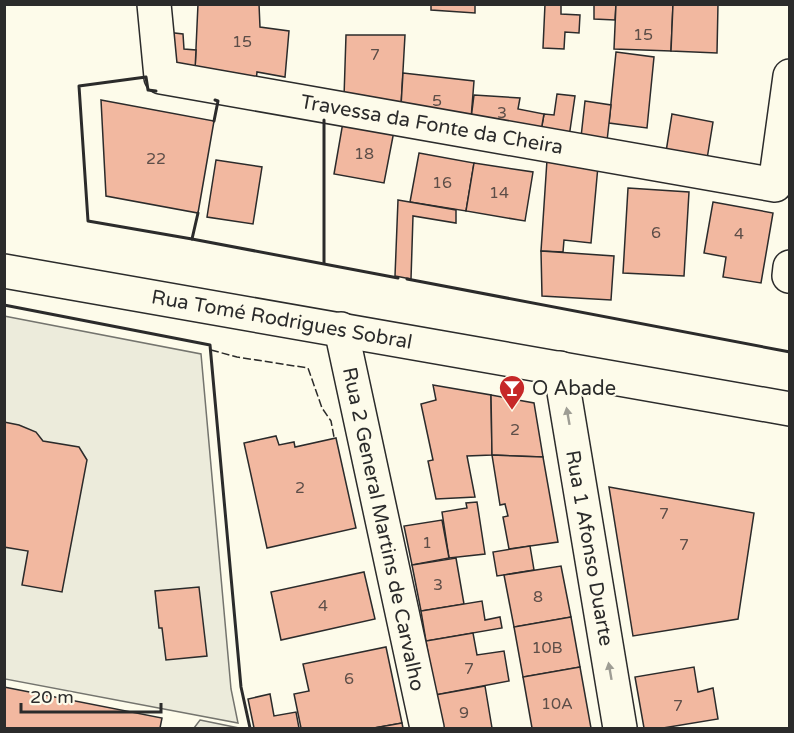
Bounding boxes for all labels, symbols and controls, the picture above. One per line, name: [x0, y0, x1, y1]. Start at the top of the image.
house number: 15: [633, 25, 653, 45]
house number: 15: [232, 32, 252, 52]
house number: 7: [370, 45, 380, 65]
street label: Travessa da Fonte da Cheira: [299, 90, 565, 160]
house number: 5: [432, 91, 442, 111]
house number: 3: [497, 103, 507, 123]
house number: 18: [354, 144, 374, 164]
house number: 22: [146, 149, 166, 169]
house number: 16: [432, 173, 452, 193]
house number: 14: [489, 183, 509, 203]
house number: 6: [651, 223, 661, 243]
house number: 4: [734, 224, 744, 244]
street label: Rua Tomé Rodrigues Sobral: [150, 285, 414, 355]
street label: Rua 2 General Martins de Carvalho: [337, 365, 429, 693]
bar icon: O Abade: [497, 373, 527, 411]
place label: O Abade: [532, 377, 616, 401]
one-way arrow: [563, 407, 572, 426]
house number: 2: [510, 420, 520, 440]
street label: Rua 1 Afonso Duarte: [560, 448, 618, 648]
house number: 2: [295, 478, 305, 498]
house number: 7: [659, 504, 669, 524]
house number: 1: [422, 533, 432, 553]
house number: 7: [679, 535, 689, 555]
house number: 3: [433, 575, 443, 595]
house number: 8: [533, 587, 543, 607]
house number: 4: [318, 596, 328, 616]
house number: 10B: [531, 638, 563, 658]
house number: 7: [464, 659, 474, 679]
one-way arrow: [606, 661, 615, 680]
house number: 6: [344, 669, 354, 689]
scale bar: [21, 676, 160, 714]
text: 20 m: [30, 686, 74, 708]
house number: 10A: [541, 694, 573, 714]
house number: 7: [673, 696, 683, 716]
house number: 9: [459, 703, 469, 723]

